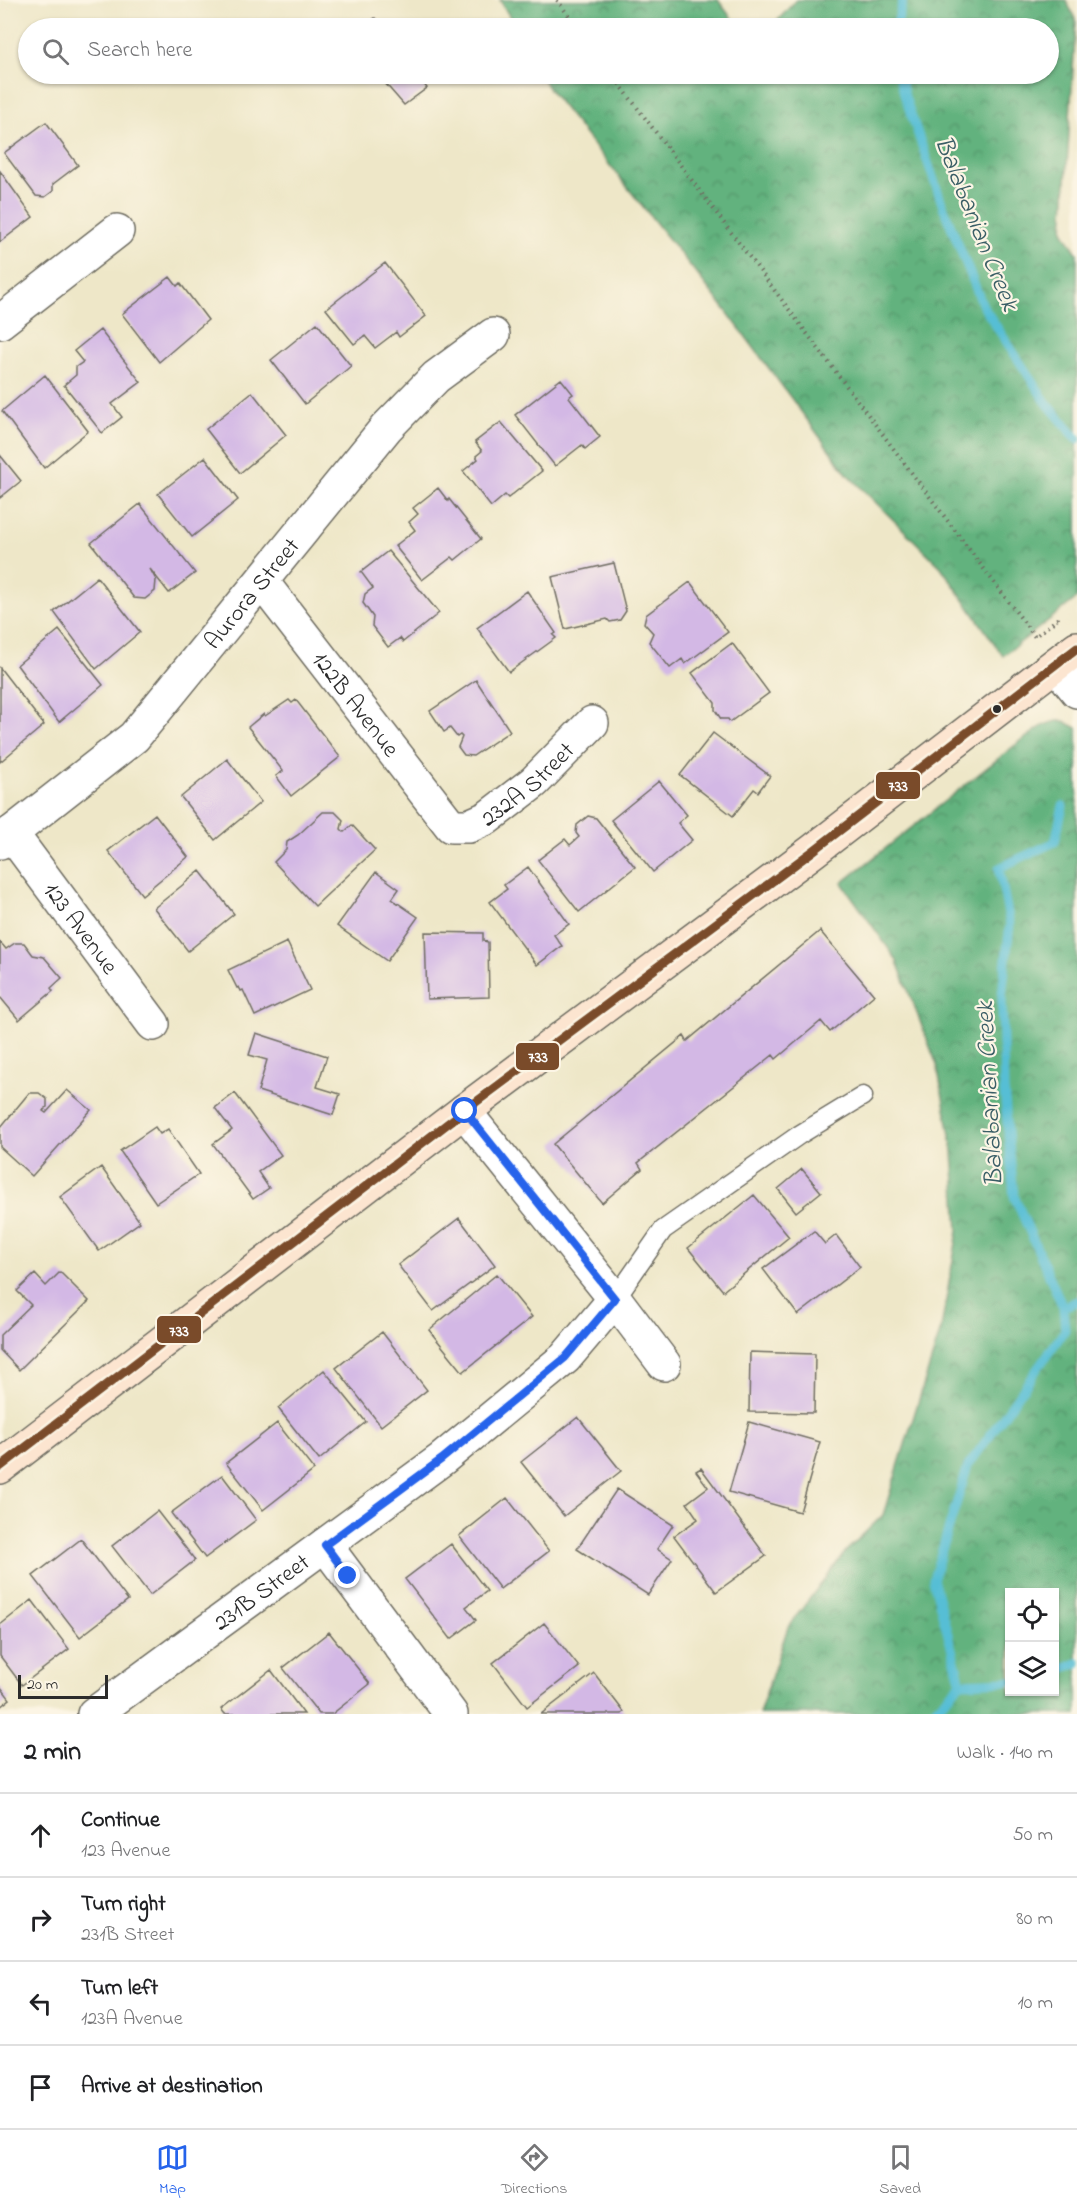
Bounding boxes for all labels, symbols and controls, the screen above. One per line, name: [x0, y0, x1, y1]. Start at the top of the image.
search box: [18, 18, 1059, 84]
icon: search: [39, 35, 72, 68]
text: Search here: [87, 35, 192, 67]
water label: Balabanian Creek: [923, 131, 1028, 319]
street label: Aurora Street: [197, 531, 310, 658]
street label: 122B Avenue: [302, 645, 407, 766]
unlabelled marker: [991, 703, 1003, 715]
street label: 232A Street: [474, 735, 584, 837]
line badge: 733: [875, 771, 921, 800]
text: 733: [888, 775, 908, 799]
street label: 123 Avenue: [33, 876, 126, 983]
water label: Balabanian Creek: [967, 999, 1015, 1188]
line badge: 733: [515, 1042, 560, 1071]
text: 733: [528, 1046, 548, 1070]
route start: [451, 1097, 477, 1123]
line badge: 733: [156, 1315, 202, 1344]
text: 733: [169, 1320, 189, 1344]
street label: 231B Street: [207, 1546, 318, 1641]
route end: [334, 1562, 360, 1588]
map controls: [1005, 1588, 1059, 1696]
button: locate: [1005, 1588, 1059, 1642]
button: layers: [1005, 1642, 1059, 1696]
scale bar: [18, 1672, 108, 1700]
text: 20 m: [27, 1673, 58, 1697]
text: 2 min: [24, 1734, 81, 1772]
text: Walk · 140 m: [957, 1739, 1053, 1768]
text: Continue: [81, 1805, 160, 1837]
icon: ahead: [24, 1819, 57, 1852]
text: 50 m: [1012, 1821, 1053, 1850]
text: 123 Avenue: [81, 1837, 170, 1866]
text: Turn right: [81, 1889, 166, 1921]
icon: right: [24, 1903, 57, 1936]
text: 80 m: [1016, 1905, 1053, 1934]
text: 231B Street: [81, 1921, 174, 1950]
text: Turn left: [81, 1973, 158, 2005]
icon: left: [24, 1987, 57, 2020]
text: 10 m: [1017, 1989, 1053, 2018]
text: 123A Avenue: [81, 2005, 183, 2034]
icon: arrive: [24, 2071, 57, 2104]
text: Arrive at destination: [81, 2071, 263, 2103]
tab: Map: [156, 2141, 189, 2201]
tab: Directions: [501, 2141, 567, 2201]
tab: Saved: [879, 2141, 921, 2201]

